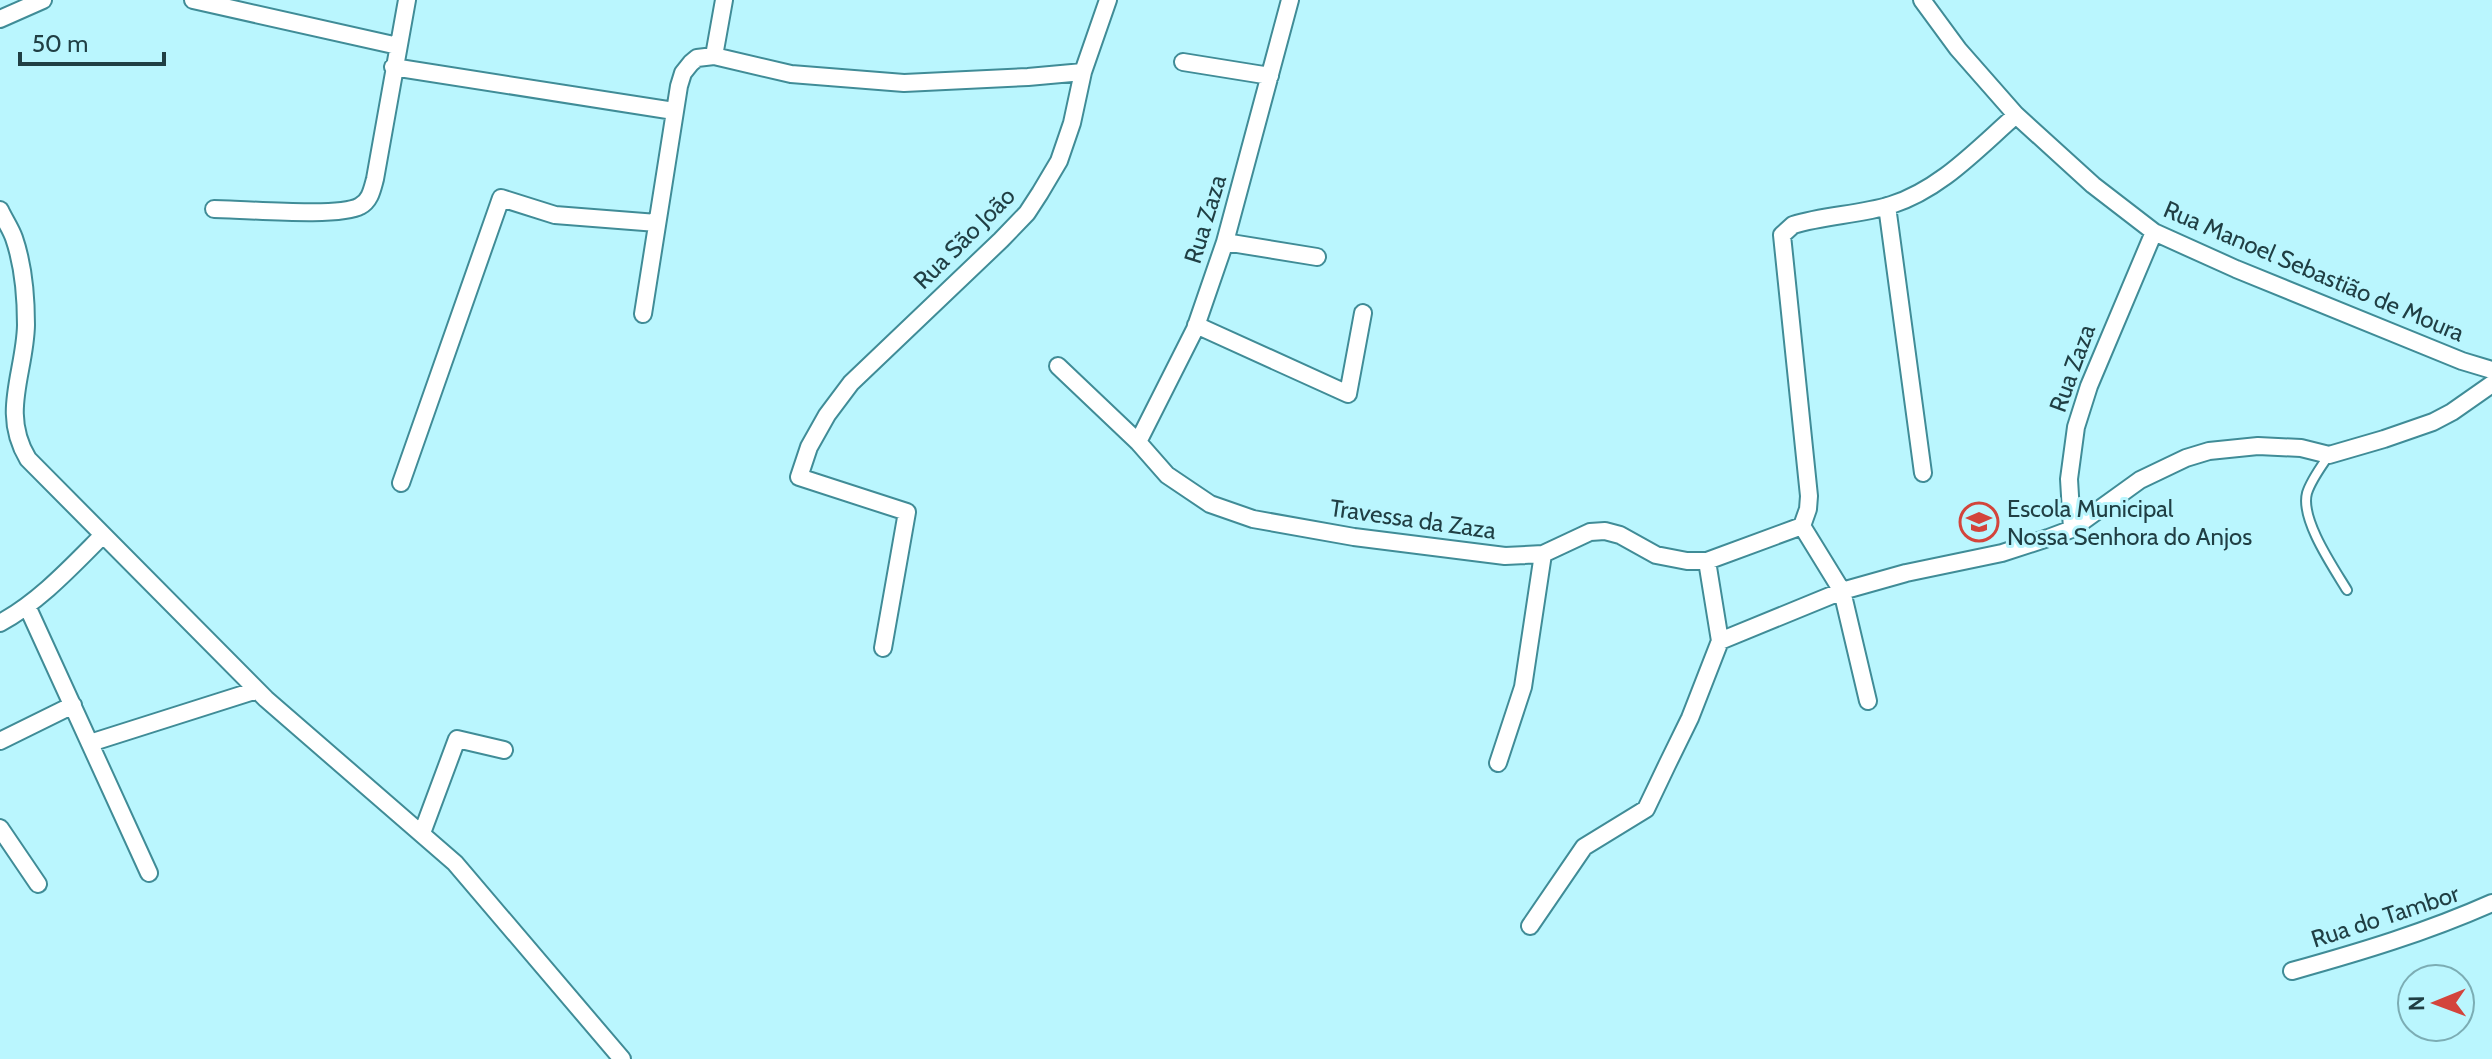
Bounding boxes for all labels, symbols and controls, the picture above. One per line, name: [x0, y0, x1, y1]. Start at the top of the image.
scale bar: [20, 16, 164, 66]
text: 50 m: [32, 29, 88, 58]
street label: Rua Zaza: [1178, 171, 1232, 267]
street label: Rua São João: [907, 181, 1021, 295]
street label: Rua Manoel Sebastião de Moura: [2159, 194, 2469, 348]
street label: Rua Zaza: [2043, 320, 2101, 416]
street label: Travessa da Zaza: [1328, 493, 1498, 545]
place label: Escola Municipal Nossa Senhora do Anjos: [2007, 494, 2252, 551]
school or university icon: Escola Municipal Nossa Senhora do Anjos: [1958, 501, 2000, 543]
street label: Rua do Tambor: [2307, 878, 2463, 954]
north arrow: [2396, 963, 2476, 1043]
text: N: [2403, 995, 2430, 1011]

